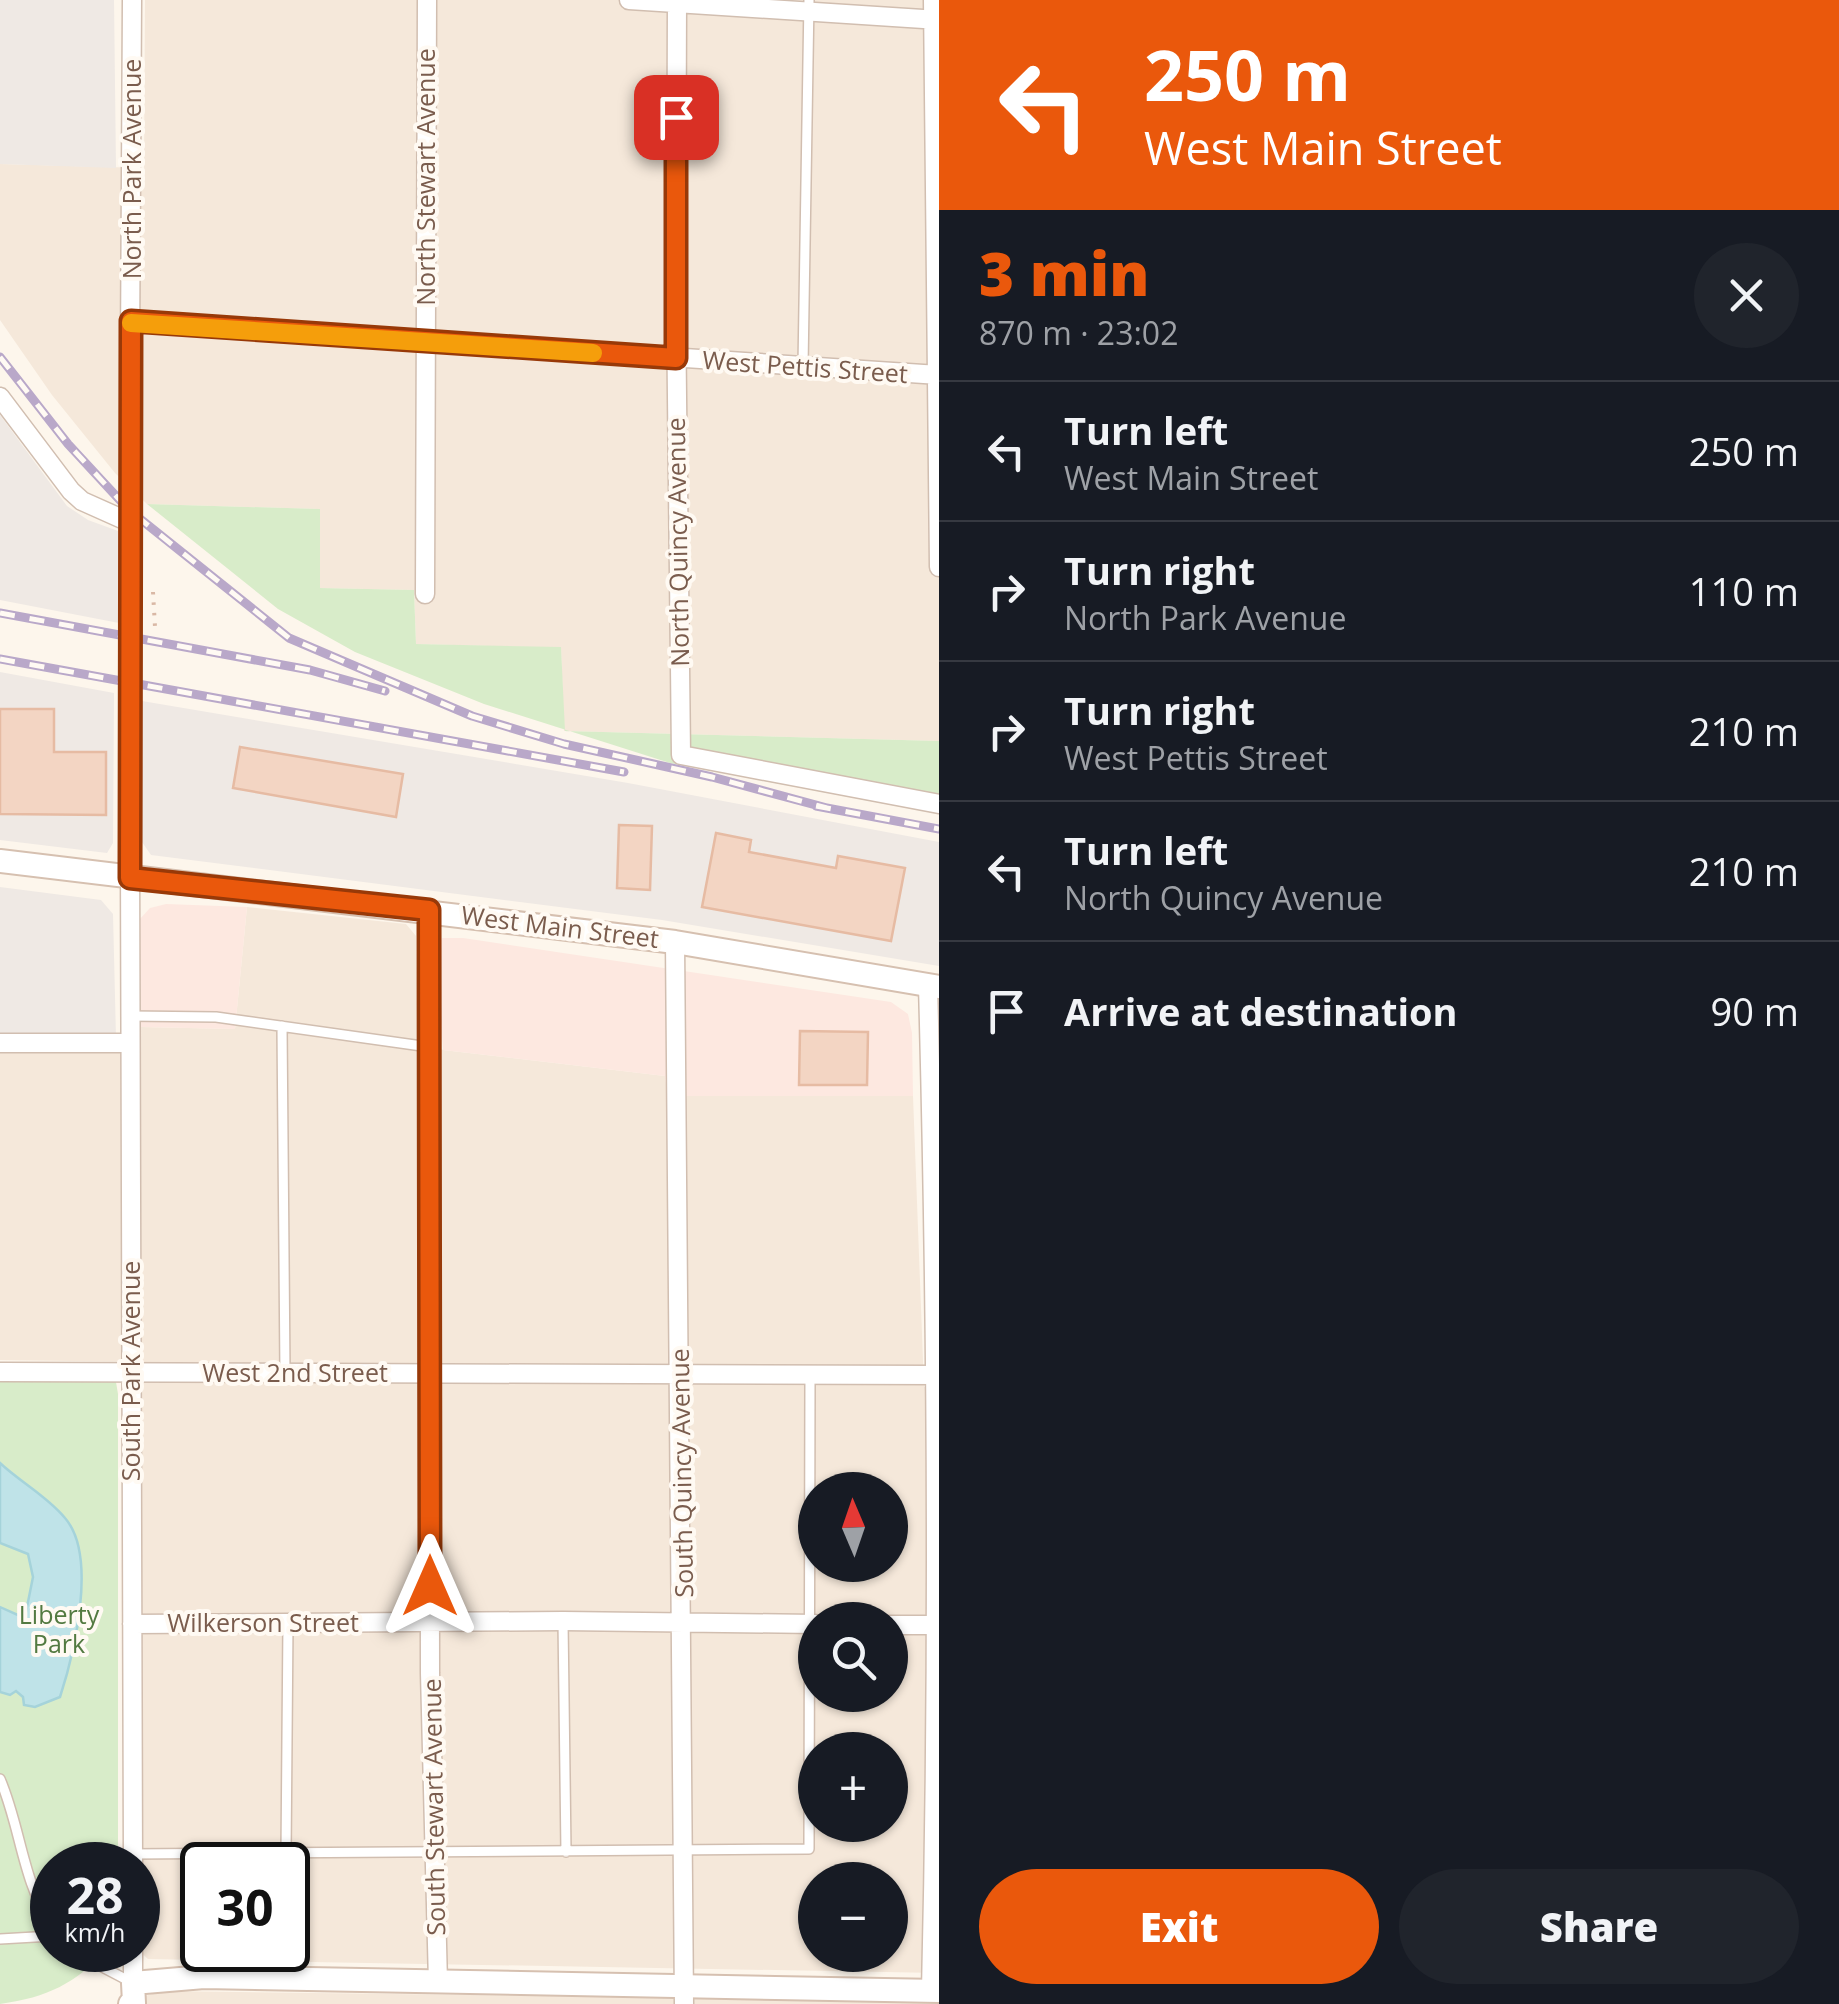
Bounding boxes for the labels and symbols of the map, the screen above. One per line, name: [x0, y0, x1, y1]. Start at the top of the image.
street label: North Stewart Avenue: [408, 48, 442, 306]
street label: North Park Avenue: [114, 59, 148, 279]
pin: [634, 75, 719, 160]
street label: West Pettis Street: [701, 342, 909, 390]
street label: North Quincy Avenue: [658, 417, 696, 667]
street label: West Main Street: [459, 897, 661, 955]
street label: South Park Avenue: [113, 1261, 147, 1481]
street label: South Quincy Avenue: [662, 1348, 700, 1598]
street label: West 2nd Street: [202, 1355, 388, 1389]
north arrow: [798, 1472, 908, 1582]
position arrow: [378, 1534, 482, 1638]
park label: Liberty Park: [19, 1597, 100, 1660]
street label: Wilkerson Street: [167, 1605, 359, 1639]
street label: South Stewart Avenue: [414, 1678, 452, 1936]
speed limit sign: 30: [180, 1842, 310, 1972]

